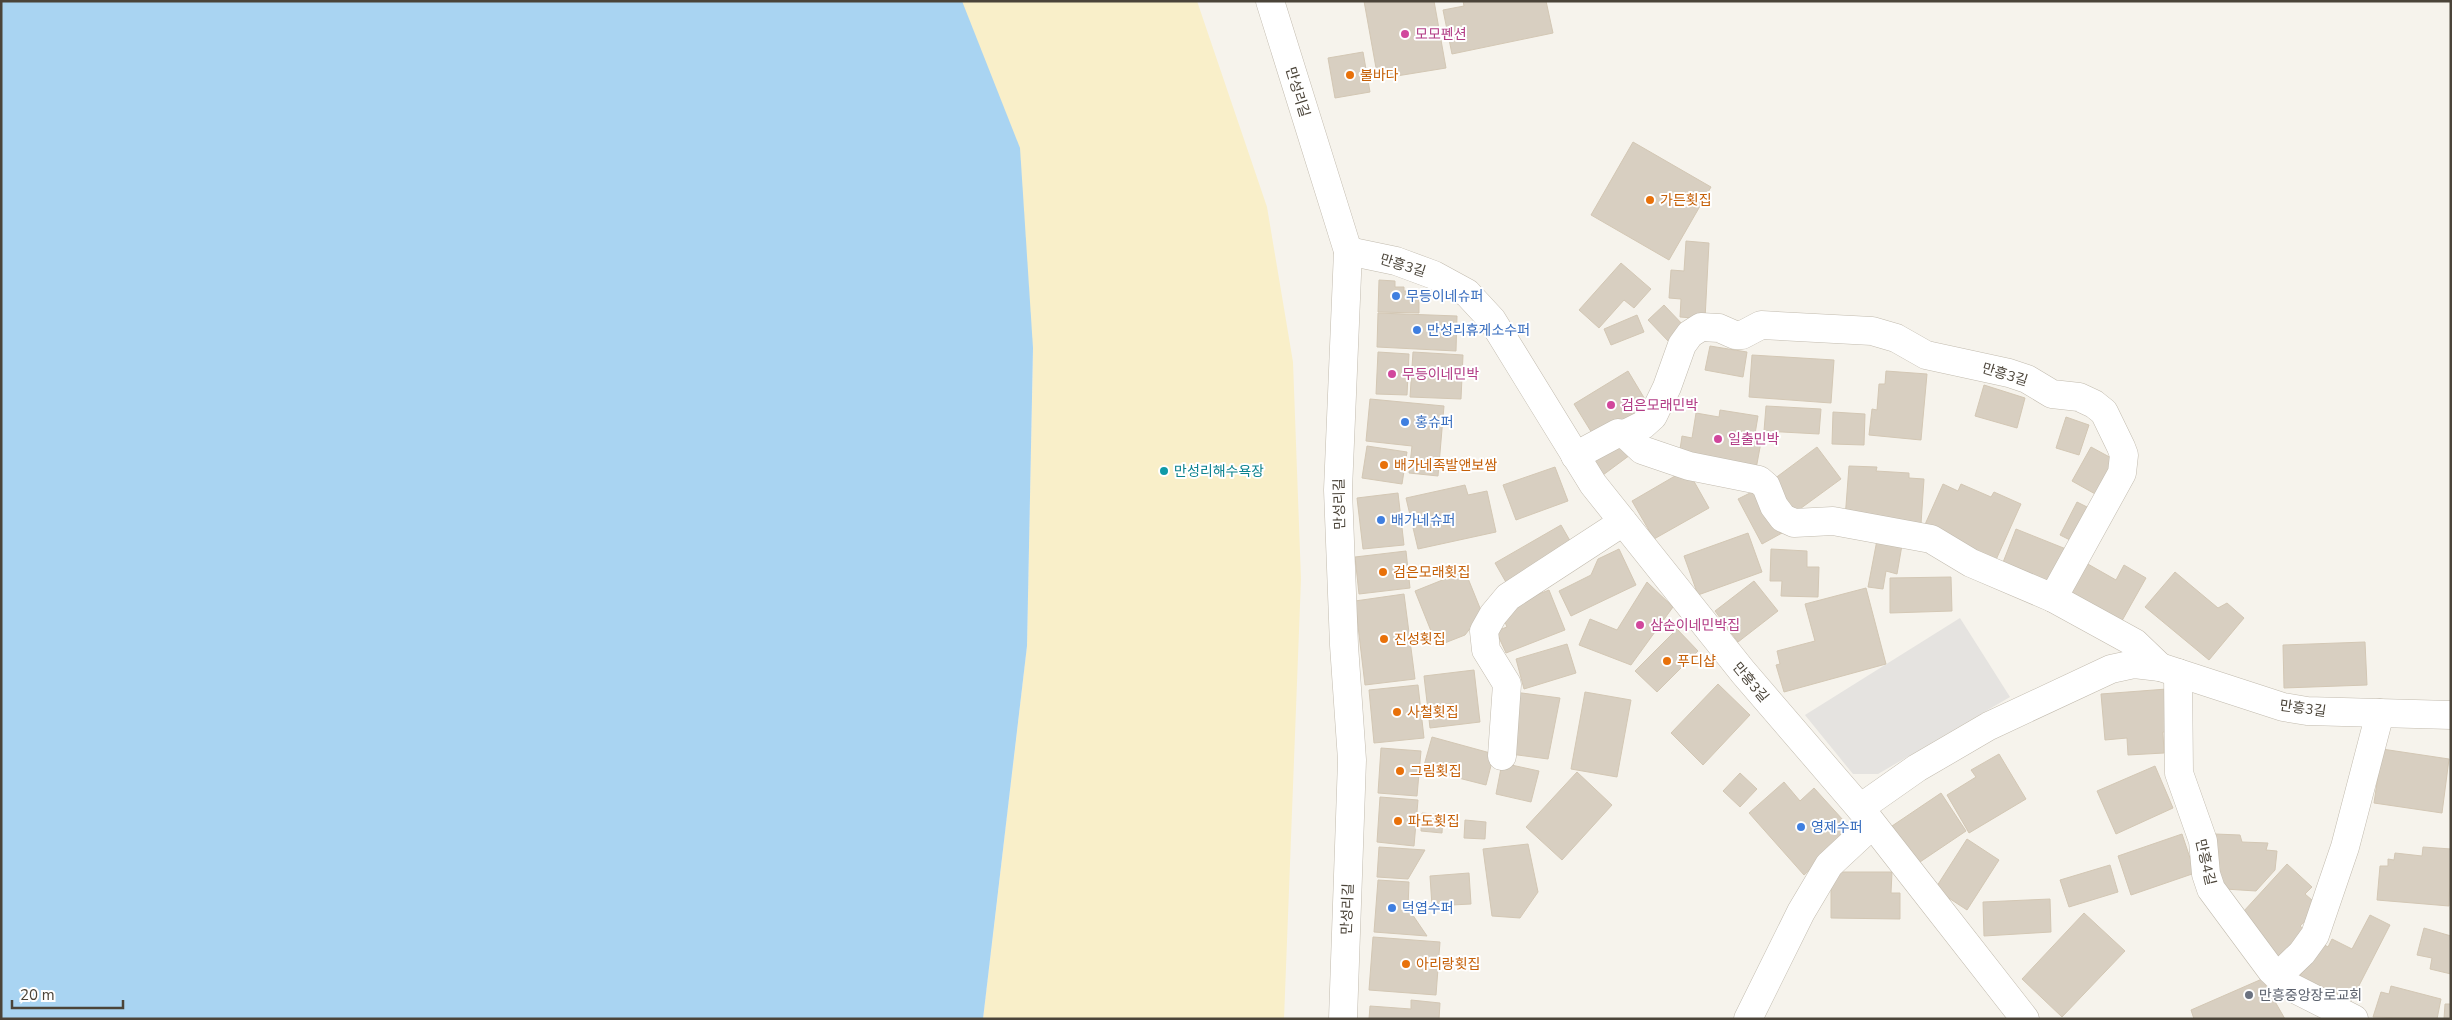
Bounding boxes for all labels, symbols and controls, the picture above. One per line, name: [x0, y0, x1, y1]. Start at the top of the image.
place label: 모모펜션: [1415, 25, 1467, 44]
marker: 모모펜션: [1399, 28, 1411, 40]
street label: 만성리길: [1281, 65, 1314, 120]
place label: 불바다: [1360, 66, 1399, 85]
marker: 불바다: [1344, 69, 1356, 81]
place label: 가든횟집: [1660, 191, 1712, 210]
marker: 가든횟집: [1644, 194, 1656, 206]
street label: 만흥3길: [1378, 250, 1428, 281]
place label: 무등이네슈퍼: [1406, 287, 1483, 306]
marker: 무등이네슈퍼: [1390, 290, 1402, 302]
place label: 만성리휴게소수퍼: [1427, 321, 1530, 340]
marker: 만성리휴게소수퍼: [1411, 324, 1423, 336]
street label: 만흥3길: [1980, 359, 2030, 390]
place label: 무등이네민박: [1402, 365, 1479, 384]
marker: 무등이네민박: [1386, 368, 1398, 380]
place label: 검은모래민박: [1621, 396, 1698, 415]
marker: 검은모래민박: [1605, 399, 1617, 411]
place label: 홍슈퍼: [1415, 413, 1454, 432]
marker: 홍슈퍼: [1399, 416, 1411, 428]
place label: 일출민박: [1728, 430, 1780, 449]
marker: 일출민박: [1712, 433, 1724, 445]
place label: 배가네족발앤보쌈: [1394, 456, 1497, 475]
marker: 배가네족발앤보쌈: [1378, 459, 1390, 471]
place label: 만성리해수욕장: [1174, 462, 1264, 481]
marker: 만성리해수욕장: [1158, 465, 1170, 477]
street label: 만성리길: [1330, 478, 1349, 530]
place label: 배가네슈퍼: [1391, 511, 1455, 530]
marker: 배가네슈퍼: [1375, 514, 1387, 526]
place label: 검은모래횟집: [1393, 563, 1470, 582]
marker: 검은모래횟집: [1377, 566, 1389, 578]
place label: 삼순이네민박집: [1650, 616, 1740, 635]
marker: 삼순이네민박집: [1634, 619, 1646, 631]
place label: 진성횟집: [1394, 630, 1446, 649]
marker: 진성횟집: [1378, 633, 1390, 645]
place label: 푸디샵: [1677, 652, 1716, 671]
marker: 푸디샵: [1661, 655, 1673, 667]
street label: 만흥3길: [1728, 658, 1773, 706]
street label: 만흥3길: [2278, 696, 2328, 721]
place label: 사철횟집: [1407, 703, 1459, 722]
marker: 사철횟집: [1391, 706, 1403, 718]
place label: 그림횟집: [1410, 762, 1462, 781]
marker: 그림횟집: [1394, 765, 1406, 777]
place label: 파도횟집: [1408, 812, 1460, 831]
marker: 파도횟집: [1392, 815, 1404, 827]
place label: 영제수퍼: [1811, 818, 1863, 837]
marker: 영제수퍼: [1795, 821, 1807, 833]
street label: 만흥4길: [2191, 837, 2220, 887]
street label: 만성리길: [1337, 883, 1358, 935]
place label: 덕엽수퍼: [1402, 899, 1454, 918]
marker: 덕엽수퍼: [1386, 902, 1398, 914]
place label: 아리랑횟집: [1416, 955, 1480, 974]
marker: 아리랑횟집: [1400, 958, 1412, 970]
scale bar: [12, 978, 124, 1010]
text: 20 m: [20, 985, 55, 1005]
place label: 만흥중앙장로교회: [2259, 986, 2362, 1005]
marker: 만흥중앙장로교회: [2243, 989, 2255, 1001]

